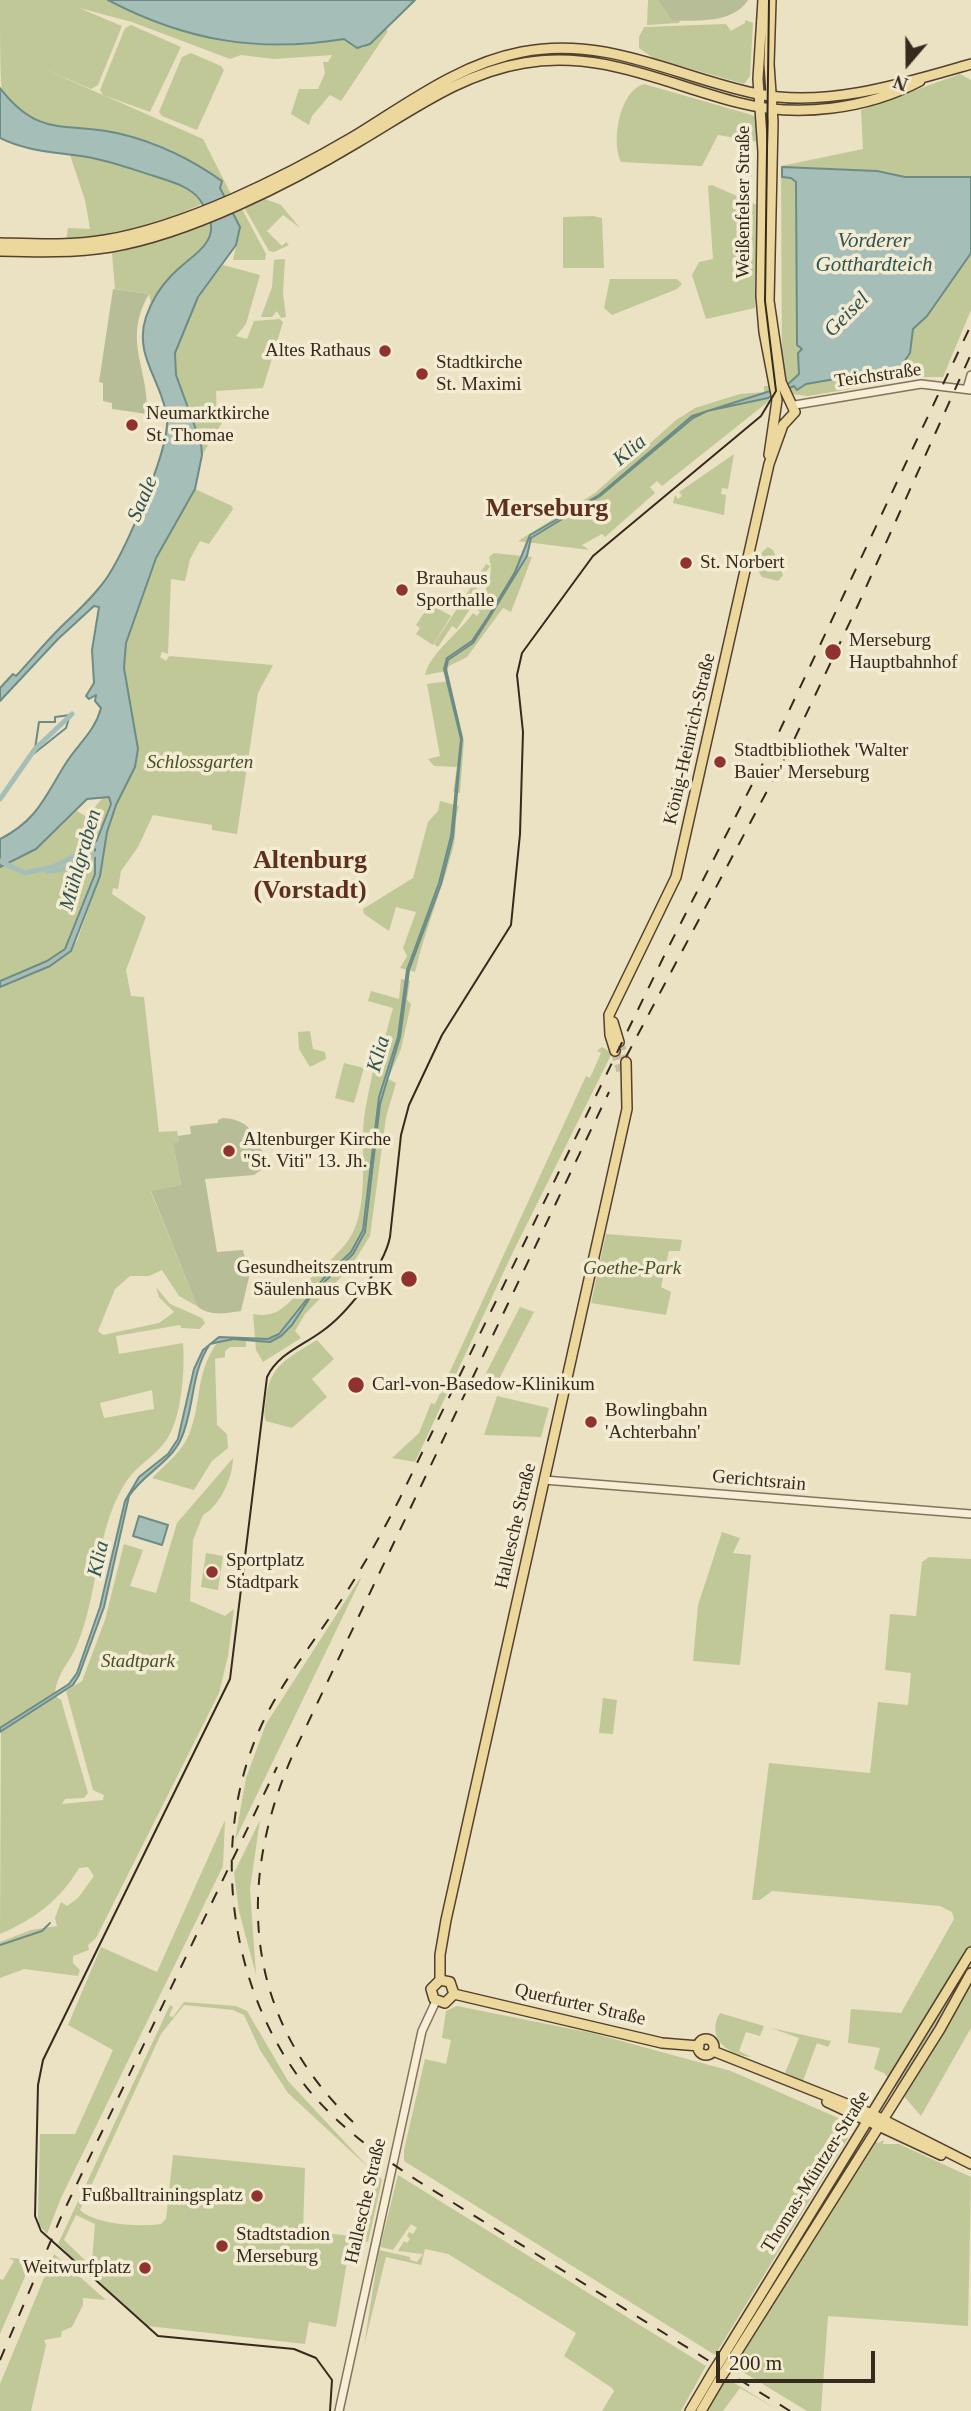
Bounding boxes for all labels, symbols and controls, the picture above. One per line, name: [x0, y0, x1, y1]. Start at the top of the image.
north arrow: [873, 28, 943, 98]
text: N: [891, 71, 911, 95]
street label: Weißenfelser Straße: [733, 125, 755, 279]
water label: Vorderer Gotthardteich: [815, 228, 933, 278]
water label: Geisel: [819, 287, 875, 343]
place label: Altes Rathaus: [265, 340, 371, 362]
marker: Altes Rathaus: [377, 343, 393, 359]
place label: Stadtkirche St. Maximi: [436, 352, 523, 396]
street label: Teichstraße: [833, 359, 923, 393]
marker: Stadtkirche St. Maximi: [414, 366, 430, 382]
place label: Neumarktkirche St. Thomae: [146, 403, 269, 447]
marker: Neumarktkirche St. Thomae: [124, 417, 140, 433]
water label: Klia: [608, 430, 652, 472]
water label: Saale: [122, 473, 164, 525]
district label: Merseburg: [486, 493, 608, 525]
place label: St. Norbert: [700, 552, 784, 574]
marker: St. Norbert: [678, 555, 694, 571]
place label: Brauhaus Sporthalle: [416, 568, 494, 612]
marker: Brauhaus Sporthalle: [394, 582, 410, 598]
place label: Merseburg Hauptbahnhof: [849, 630, 958, 674]
marker: Merseburg Hauptbahnhof: [823, 642, 843, 662]
street label: König-Heinrich-Straße: [659, 651, 721, 827]
place label: Stadtbibliothek 'Walter Bauer' Merseburg: [734, 740, 908, 784]
park label: Schlossgarten: [147, 752, 253, 774]
marker: Stadtbibliothek 'Walter Bauer' Merseburg: [712, 754, 728, 770]
water label: Mühlgraben: [55, 807, 107, 913]
district label: Altenburg (Vorstadt): [253, 845, 367, 906]
water label: Klia: [362, 1033, 396, 1075]
place label: Altenburger Kirche "St. Viti" 13. Jh.: [243, 1129, 391, 1173]
marker: Altenburger Kirche "St. Viti" 13. Jh.: [221, 1143, 237, 1159]
place label: Gesundheitszentrum Säulenhaus CvBK: [237, 1257, 393, 1301]
park label: Goethe-Park: [583, 1258, 681, 1280]
marker: Gesundheitszentrum Säulenhaus CvBK: [399, 1269, 419, 1289]
place label: Carl-von-Basedow-Klinikum: [372, 1374, 595, 1396]
marker: Carl-von-Basedow-Klinikum: [346, 1375, 366, 1395]
place label: Bowlingbahn 'Achterbahn': [605, 1400, 707, 1444]
marker: Bowlingbahn 'Achterbahn': [583, 1414, 599, 1430]
street label: Hallesche Straße: [490, 1461, 542, 1591]
street label: Gerichtsrain: [711, 1466, 807, 1496]
water label: Klia: [83, 1539, 115, 1579]
place label: Sportplatz Stadtpark: [226, 1550, 304, 1594]
marker: Sportplatz Stadtpark: [204, 1564, 220, 1580]
park label: Stadtpark: [101, 1651, 175, 1673]
street label: Querfurter Straße: [512, 1979, 648, 2031]
street label: Thomas-Müntzer-Straße: [757, 2087, 875, 2257]
street label: Hallesche Straße: [340, 2136, 392, 2266]
place label: Fußballtrainingsplatz: [82, 2185, 243, 2207]
marker: Fußballtrainingsplatz: [249, 2188, 265, 2204]
place label: Stadtstadion Merseburg: [236, 2224, 330, 2268]
marker: Stadtstadion Merseburg: [214, 2238, 230, 2254]
place label: Weitwurfplatz: [23, 2257, 131, 2279]
marker: Weitwurfplatz: [137, 2260, 153, 2276]
scale bar: [719, 2338, 878, 2382]
text: 200 m: [729, 2351, 782, 2375]

